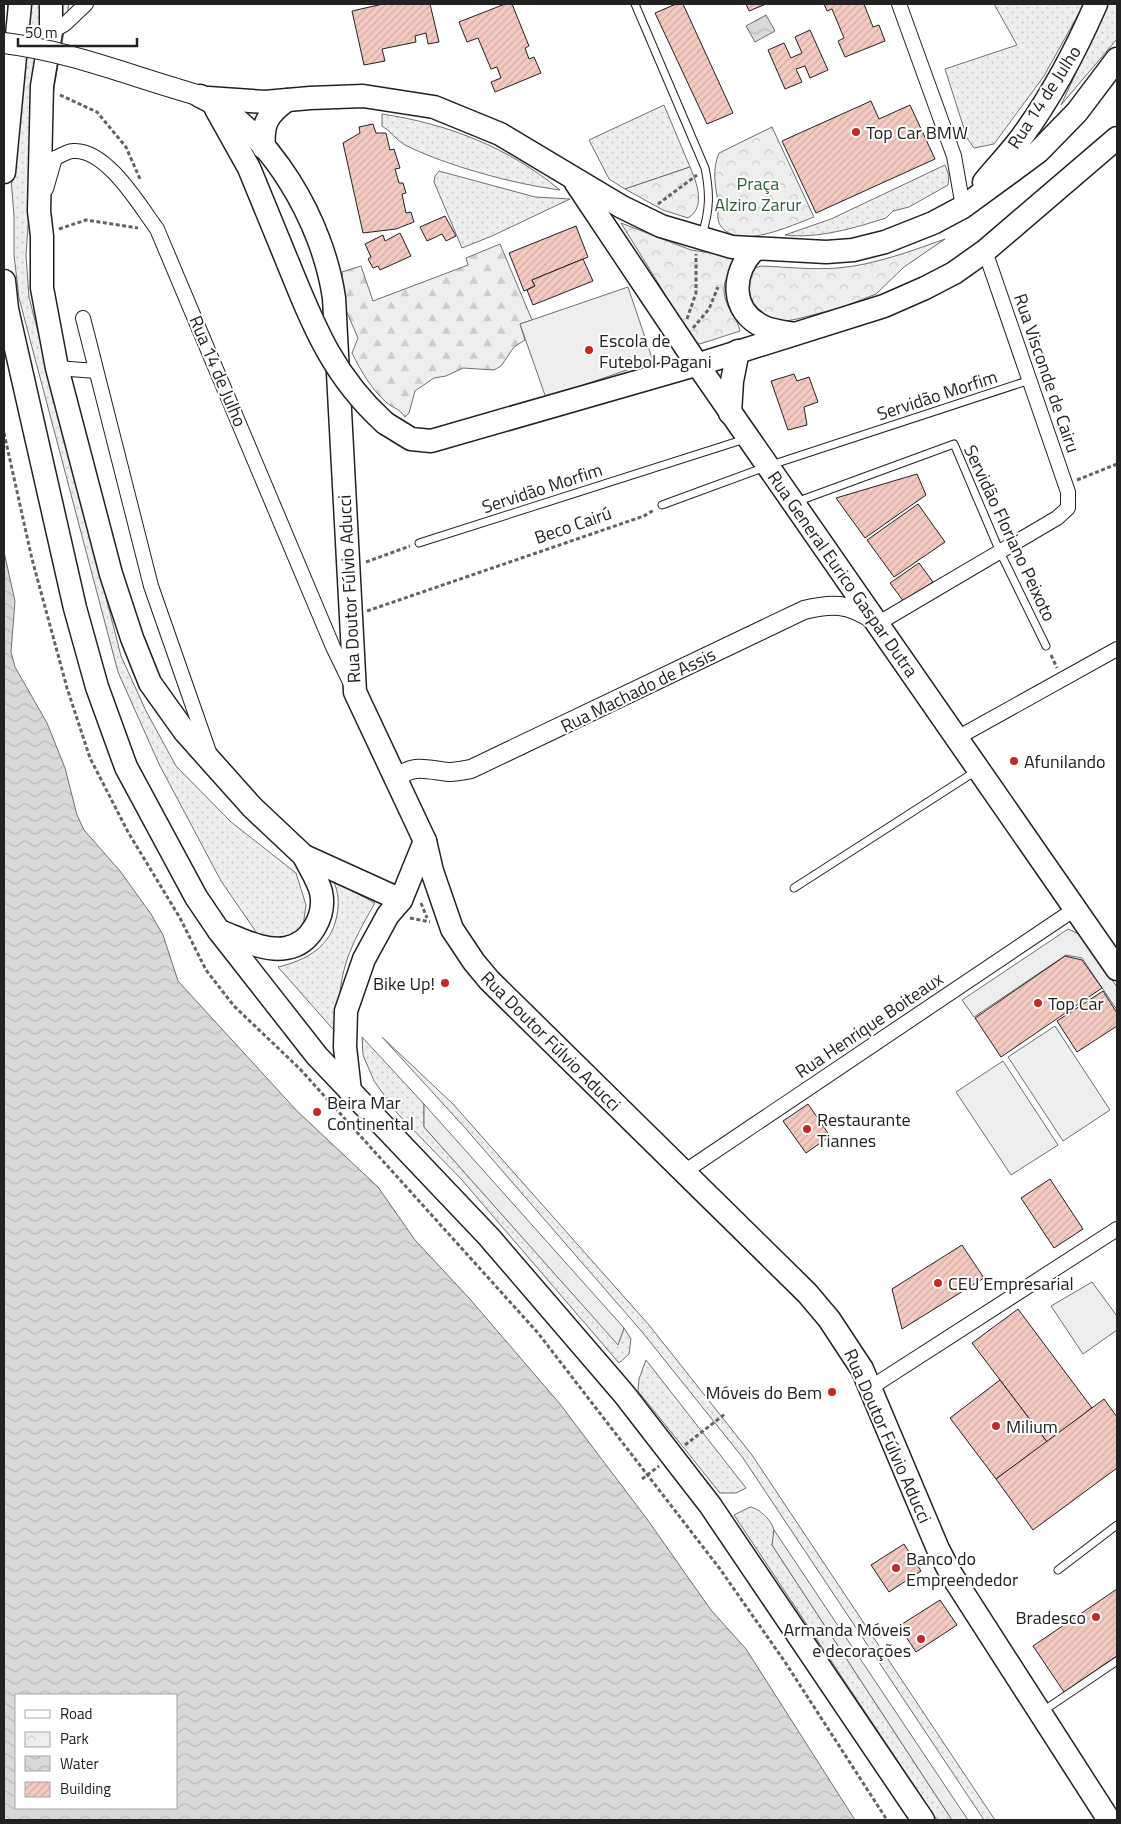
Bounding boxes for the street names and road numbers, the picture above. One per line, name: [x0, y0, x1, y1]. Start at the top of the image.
street label: Rua 14 de Julho: [1000, 40, 1088, 154]
street label: Rua Visconde de Cairu: [1007, 290, 1087, 456]
street label: Rua 14 de Julho: [182, 311, 254, 431]
street label: Servidão Morfim: [873, 363, 1001, 427]
street label: Servidão Floriano Peixoto: [957, 440, 1063, 626]
street label: Servidão Morfim: [478, 456, 606, 520]
street label: Rua General Eurico Gaspar Dutra: [761, 465, 925, 683]
street label: Rua Doutor Fúlvio Aducci: [331, 494, 367, 684]
street label: Beco Cairú: [531, 499, 615, 551]
street label: Rua Machado de Assis: [556, 641, 720, 739]
street label: Rua Doutor Fúlvio Aducci: [475, 965, 627, 1117]
street label: Rua Henrique Boiteaux: [790, 965, 948, 1085]
street label: Rua Doutor Fúlvio Aducci: [837, 1344, 939, 1528]

